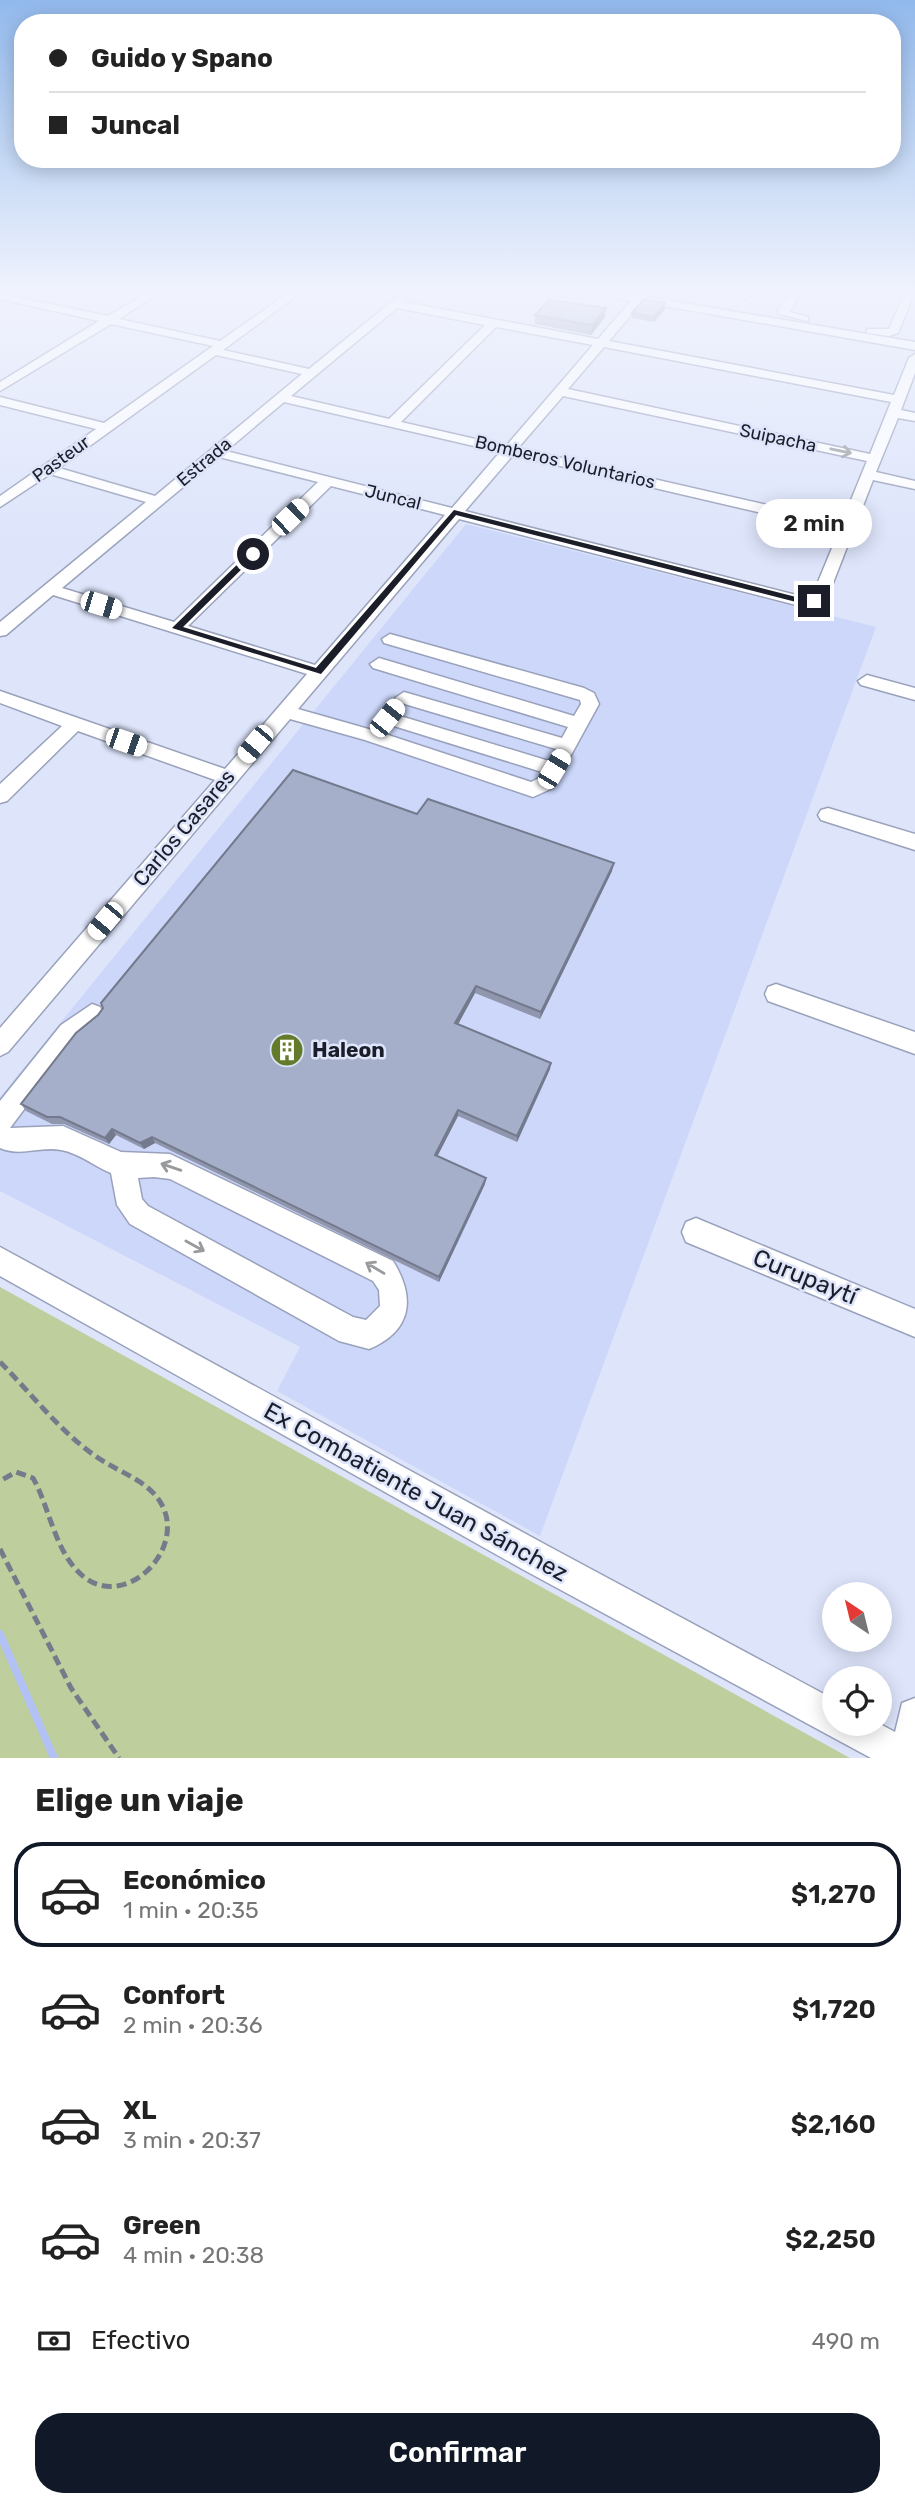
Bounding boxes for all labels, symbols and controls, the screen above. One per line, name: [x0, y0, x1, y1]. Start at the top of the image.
text: Guido y Spano: [91, 43, 273, 74]
text: Juncal: [91, 110, 180, 141]
street label: Suipacha: [738, 419, 818, 457]
street label: Pasteur: [28, 431, 94, 487]
street label: Bomberos Voluntarios: [473, 431, 657, 493]
street label: Estrada: [172, 433, 236, 491]
one-way arrow: [829, 445, 852, 459]
street label: Juncal: [363, 479, 423, 515]
car: [268, 495, 313, 539]
callout: 2 min: [756, 500, 872, 548]
text: 2 min: [783, 509, 845, 537]
route start: [237, 538, 269, 570]
route end: [798, 585, 830, 617]
car: [78, 589, 125, 621]
car: [366, 695, 409, 741]
car: [234, 721, 277, 767]
car: [103, 725, 150, 759]
car: [535, 746, 574, 792]
street label: Carlos Casares: [128, 764, 240, 891]
car: [84, 898, 127, 944]
building icon: Haleon: [268, 1031, 306, 1069]
place label: Haleon: [312, 1037, 385, 1062]
one-way arrow: [161, 1160, 183, 1172]
one-way arrow: [184, 1239, 204, 1253]
street label: Curupaytí: [749, 1243, 862, 1311]
one-way arrow: [365, 1261, 385, 1275]
street label: Ex Combatiente Juan Sánchez: [259, 1397, 573, 1587]
north arrow: [822, 1582, 892, 1652]
map controls: [822, 1582, 892, 1736]
button: locate: [822, 1666, 892, 1736]
text: Elige un viaje: [35, 1781, 244, 1819]
icon: car: [39, 1863, 102, 1926]
text: Económico: [123, 1865, 266, 1896]
text: $1,270: [791, 1879, 876, 1910]
text: 1 min · 20:35: [123, 1896, 259, 1924]
icon: car: [39, 1978, 102, 2041]
text: Confort: [123, 1980, 225, 2011]
text: $1,720: [792, 1994, 876, 2025]
text: 2 min · 20:36: [123, 2011, 263, 2039]
icon: car: [39, 2093, 102, 2156]
text: XL: [123, 2095, 156, 2126]
text: $2,160: [791, 2109, 876, 2140]
text: 3 min · 20:37: [123, 2126, 261, 2154]
icon: car: [39, 2208, 102, 2271]
text: Green: [123, 2210, 201, 2241]
text: $2,250: [785, 2224, 876, 2255]
text: 4 min · 20:38: [123, 2241, 264, 2269]
icon: cash: [35, 2322, 73, 2360]
text: Efectivo: [91, 2325, 190, 2356]
text: 490 m: [812, 2327, 880, 2355]
button: Confirmar: [35, 2413, 880, 2493]

